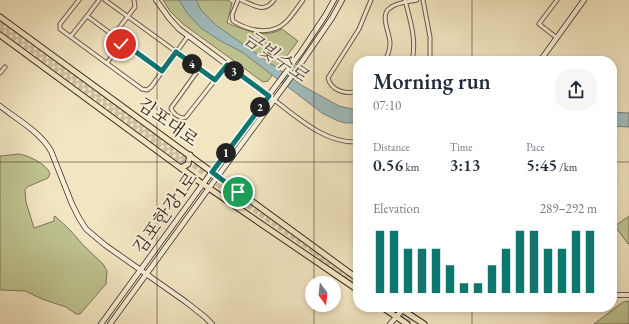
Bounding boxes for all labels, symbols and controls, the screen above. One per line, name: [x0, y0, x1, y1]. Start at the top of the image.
water label: 금빛수로: [238, 25, 313, 88]
pin: [104, 27, 138, 61]
icon: check: [110, 33, 132, 55]
pin: 4: [182, 54, 202, 74]
text: 4: [189, 57, 195, 71]
pin: 3: [224, 61, 244, 81]
text: 3: [231, 64, 237, 78]
text: Morning run: [373, 67, 491, 96]
button: share: [555, 69, 597, 111]
street label: 김포대로: [133, 92, 203, 151]
pin: 2: [250, 97, 270, 117]
text: 07:10: [373, 97, 401, 114]
text: 2: [257, 100, 263, 114]
text: Distance: [373, 140, 410, 154]
text: Time: [450, 140, 473, 154]
text: Pace: [526, 140, 545, 154]
pin: 1: [216, 143, 236, 163]
text: 1: [223, 146, 229, 160]
text: 0.56: [373, 154, 403, 176]
text: 3:13: [450, 154, 480, 176]
text: 5:45: [526, 154, 557, 176]
text: km: [403, 160, 419, 174]
text: /km: [557, 160, 577, 174]
street label: 김포한강1로: [127, 167, 202, 258]
pin: [221, 175, 255, 209]
icon: arrive: [227, 181, 249, 203]
text: Elevation: [373, 200, 420, 217]
text: 289–292 m: [540, 200, 597, 217]
north arrow: [305, 276, 341, 312]
map controls: [305, 276, 341, 312]

